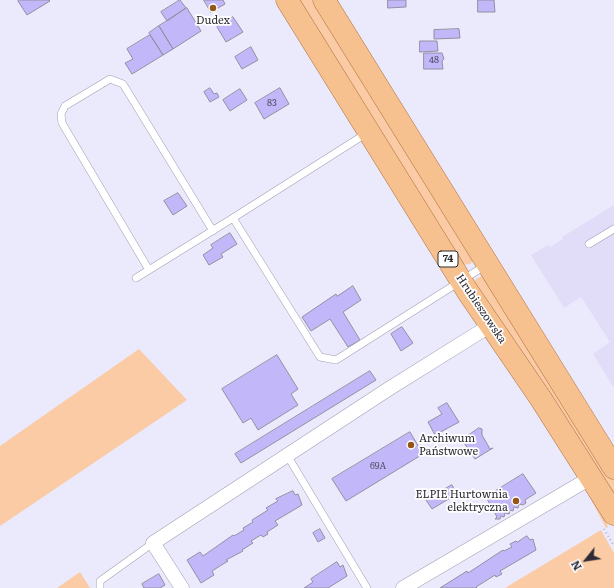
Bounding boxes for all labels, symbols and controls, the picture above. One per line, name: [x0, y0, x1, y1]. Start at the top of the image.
marker: Dudex: [208, 3, 218, 13]
place label: Dudex: [196, 14, 230, 28]
house number: 48: [429, 55, 439, 65]
house number: 83: [267, 98, 277, 108]
road number: 74: [438, 251, 458, 267]
street label: Hrubieszowska: [453, 272, 509, 346]
place label: Archiwum Państwowe: [419, 432, 478, 458]
marker: Archiwum Państwowe: [406, 440, 416, 450]
house number: 69A: [370, 461, 386, 471]
place label: ELPIE Hurtownia elektryczna: [415, 488, 508, 514]
marker: ELPIE Hurtownia elektryczna: [511, 496, 521, 506]
north arrow: [566, 540, 606, 580]
text: N: [566, 558, 585, 574]

